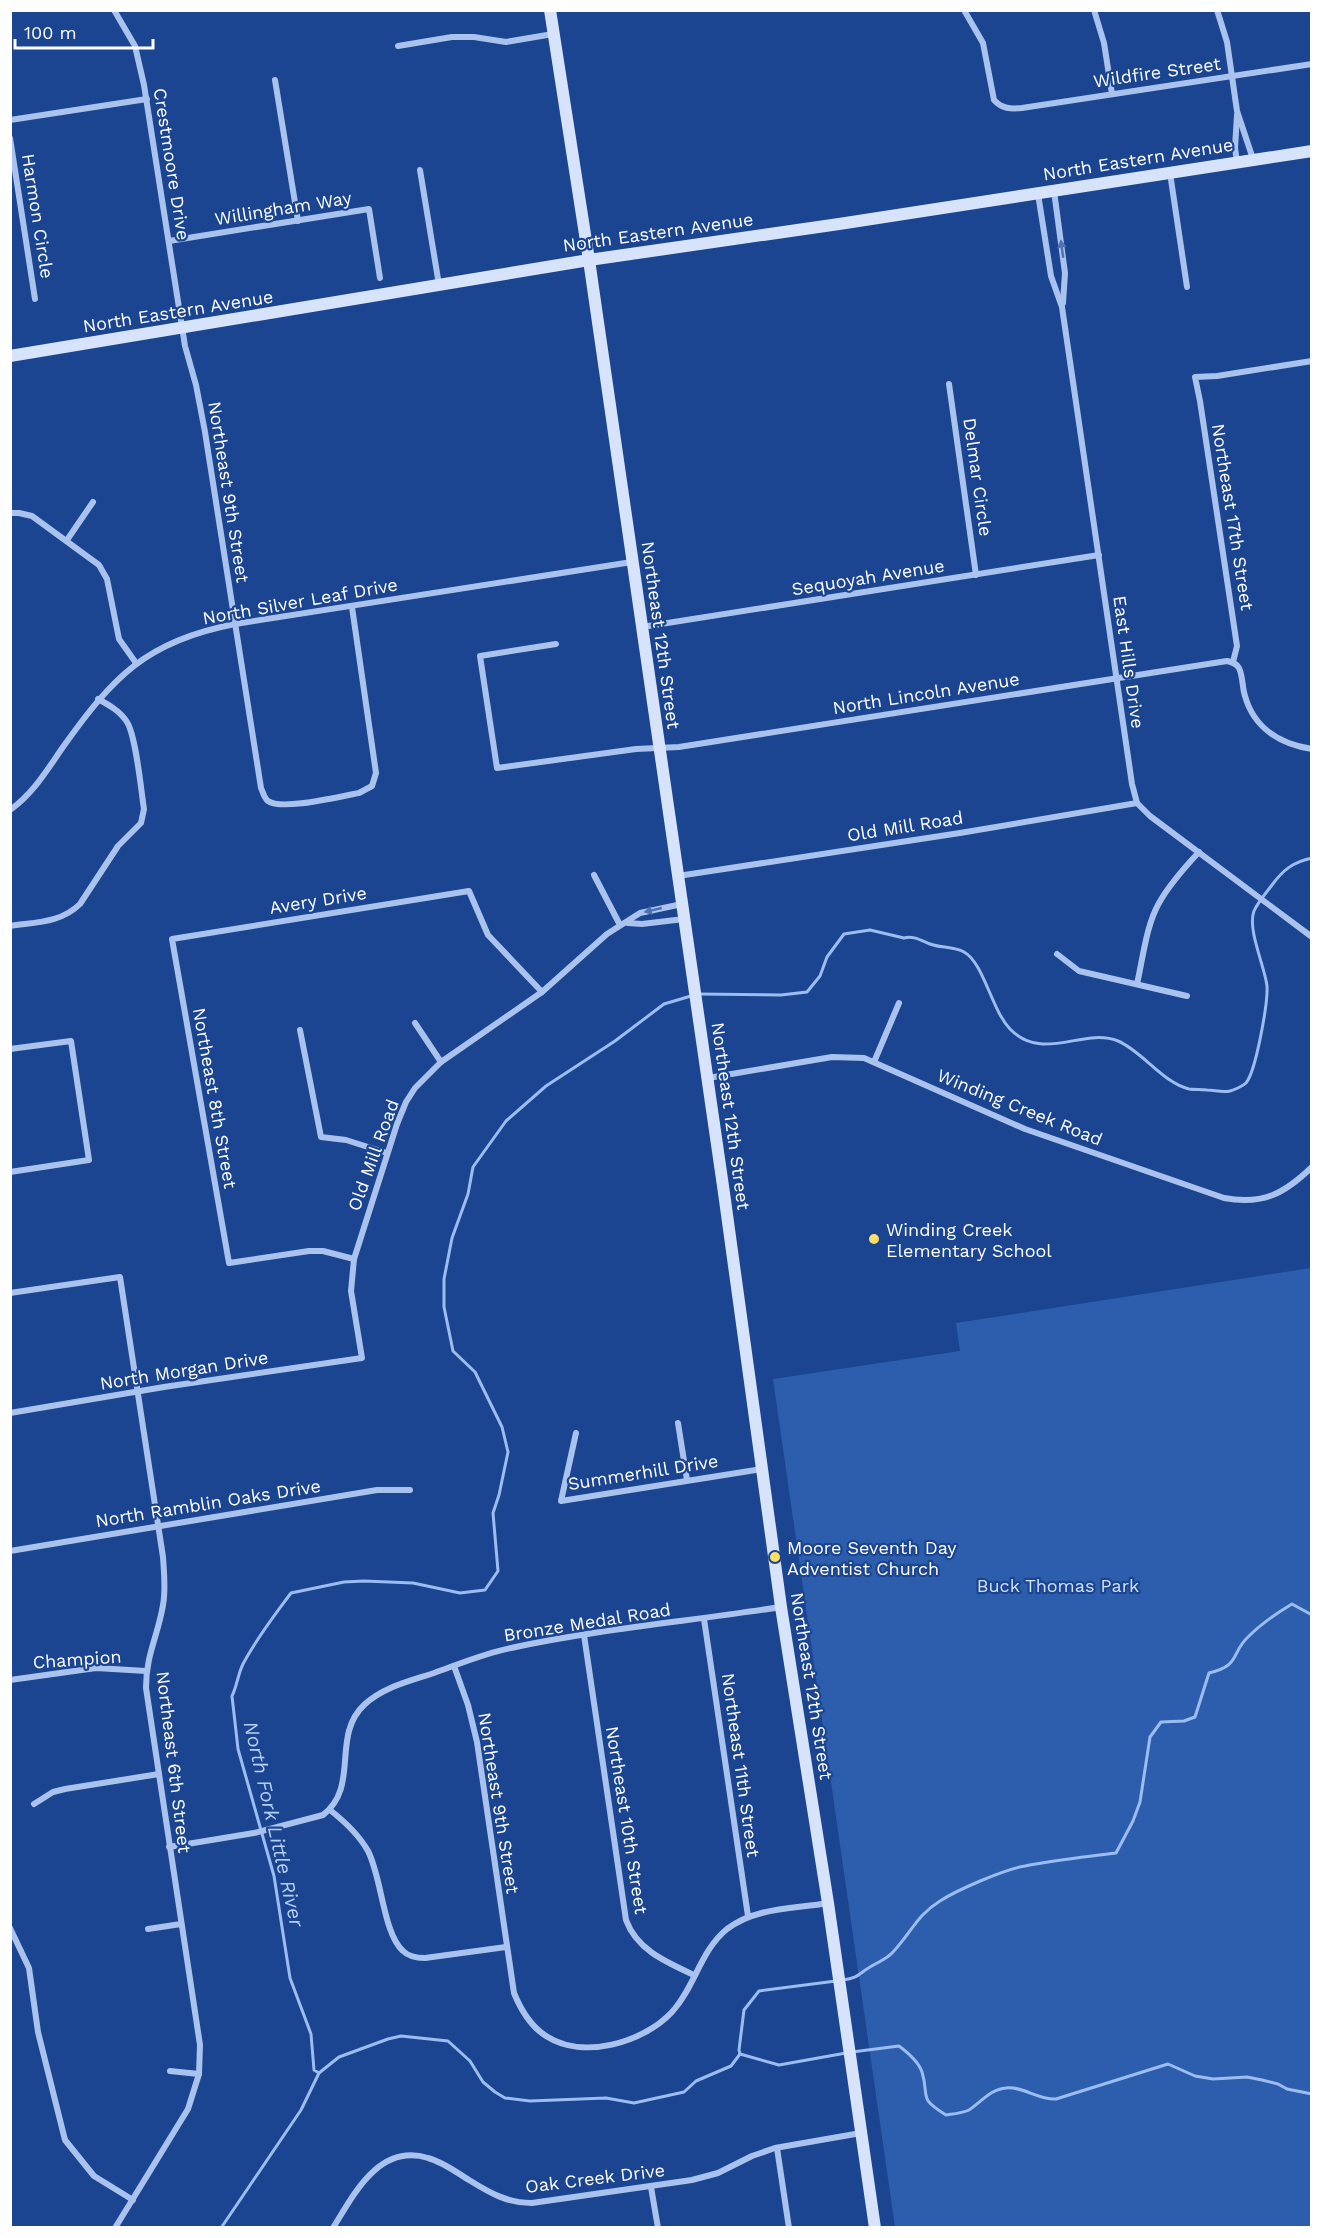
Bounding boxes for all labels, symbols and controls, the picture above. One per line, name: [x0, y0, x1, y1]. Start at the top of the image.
scale bar: [15, 12, 153, 50]
text: 100 m: [24, 22, 77, 43]
street label: Wildfire Street: [1092, 53, 1223, 91]
street label: Crestmoore Drive: [150, 86, 194, 242]
street label: North Eastern Avenue: [1041, 134, 1235, 184]
street label: Harmon Circle: [18, 152, 58, 280]
street label: Willingham Way: [213, 187, 354, 229]
street label: North Eastern Avenue: [561, 208, 755, 256]
one-way arrow: [1057, 239, 1066, 258]
street label: North Eastern Avenue: [81, 286, 275, 336]
street label: Northeast 9th Street: [204, 400, 254, 585]
street label: Delmar Circle: [959, 416, 997, 538]
street label: Northeast 17th Street: [1208, 422, 1258, 612]
street label: Northeast 12th Street: [637, 540, 685, 731]
street label: Sequoyah Avenue: [790, 555, 946, 599]
street label: North Silver Leaf Drive: [201, 573, 399, 629]
street label: East Hills Drive: [1109, 594, 1149, 730]
street label: North Lincoln Avenue: [831, 668, 1021, 718]
street label: Old Mill Road: [846, 806, 964, 846]
street label: Avery Drive: [268, 882, 368, 918]
one-way arrow: [644, 906, 662, 916]
street label: Northeast 8th Street: [189, 1006, 241, 1190]
street label: Northeast 12th Street: [707, 1021, 755, 1212]
street label: Winding Creek Road: [934, 1064, 1106, 1150]
street label: Old Mill Road: [343, 1096, 403, 1214]
place label: Winding Creek Elementary School: [886, 1219, 1052, 1261]
marker: Winding Creek Elementary School: [867, 1232, 881, 1246]
street label: North Morgan Drive: [98, 1346, 270, 1394]
street label: Summerhill Drive: [566, 1450, 720, 1494]
street label: North Ramblin Oaks Drive: [94, 1475, 322, 1531]
place label: Moore Seventh Day Adventist Church: [787, 1537, 957, 1579]
marker: Moore Seventh Day Adventist Church: [768, 1550, 782, 1564]
park label: Buck Thomas Park: [977, 1575, 1139, 1596]
street label: Northeast 12th Street: [787, 1591, 837, 1782]
street label: Bronze Medal Road: [502, 1598, 672, 1646]
street label: Champion: [32, 1645, 122, 1673]
street label: Northeast 6th Street: [152, 1670, 196, 1855]
street label: Northeast 11th Street: [718, 1672, 764, 1859]
street label: Northeast 9th Street: [474, 1711, 524, 1896]
water label: North Fork Little River: [239, 1719, 310, 1930]
street label: Northeast 10th Street: [602, 1725, 652, 1916]
street label: Oak Creek Drive: [524, 2159, 666, 2197]

